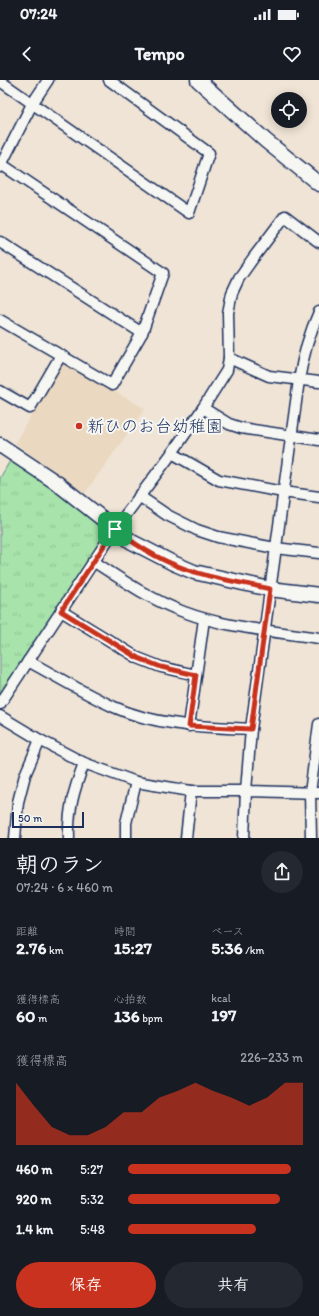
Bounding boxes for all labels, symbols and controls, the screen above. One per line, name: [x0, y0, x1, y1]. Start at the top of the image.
text: 07:24: [20, 5, 57, 23]
icon: back: [16, 43, 38, 65]
text: Tempo: [134, 43, 185, 65]
icon: heart: [281, 43, 303, 65]
map controls: [271, 92, 307, 128]
button: locate: [271, 92, 307, 128]
place label: 新ひのお台幼稚園: [87, 416, 223, 436]
marker: 新ひのお台幼稚園: [74, 421, 84, 431]
pin: [98, 512, 132, 546]
icon: arrive: [104, 518, 126, 540]
scale bar: [12, 810, 84, 829]
text: 50 m: [18, 812, 42, 825]
text: 朝のラン: [16, 851, 104, 878]
button: share: [261, 851, 303, 893]
text: 07:24 · 6 × 460 m: [16, 880, 113, 895]
text: 距離: [16, 925, 38, 938]
text: 時間: [114, 925, 136, 938]
text: ペース: [211, 925, 244, 938]
text: 2.76: [16, 938, 47, 958]
text: 15:27: [114, 938, 152, 958]
text: 5:36: [211, 938, 243, 958]
text: km: [47, 944, 64, 957]
text: /km: [243, 944, 264, 957]
text: kcal: [211, 992, 231, 1005]
text: 獲得標高: [16, 993, 60, 1006]
text: 心拍数: [114, 993, 147, 1006]
text: 197: [211, 1005, 237, 1025]
text: 60: [16, 1006, 35, 1026]
text: 136: [114, 1006, 140, 1026]
text: m: [35, 1012, 47, 1025]
text: bpm: [140, 1012, 163, 1025]
text: 226–233 m: [240, 1050, 303, 1065]
text: 獲得標高: [16, 1053, 68, 1068]
text: 460 m: [16, 1162, 53, 1177]
text: 5:27: [80, 1162, 103, 1177]
text: 920 m: [16, 1192, 52, 1207]
text: 5:32: [80, 1192, 104, 1207]
text: 1.4 km: [16, 1222, 53, 1237]
text: 5:48: [80, 1222, 105, 1237]
button: 保存: [16, 1262, 156, 1308]
button: 共有: [164, 1262, 303, 1308]

